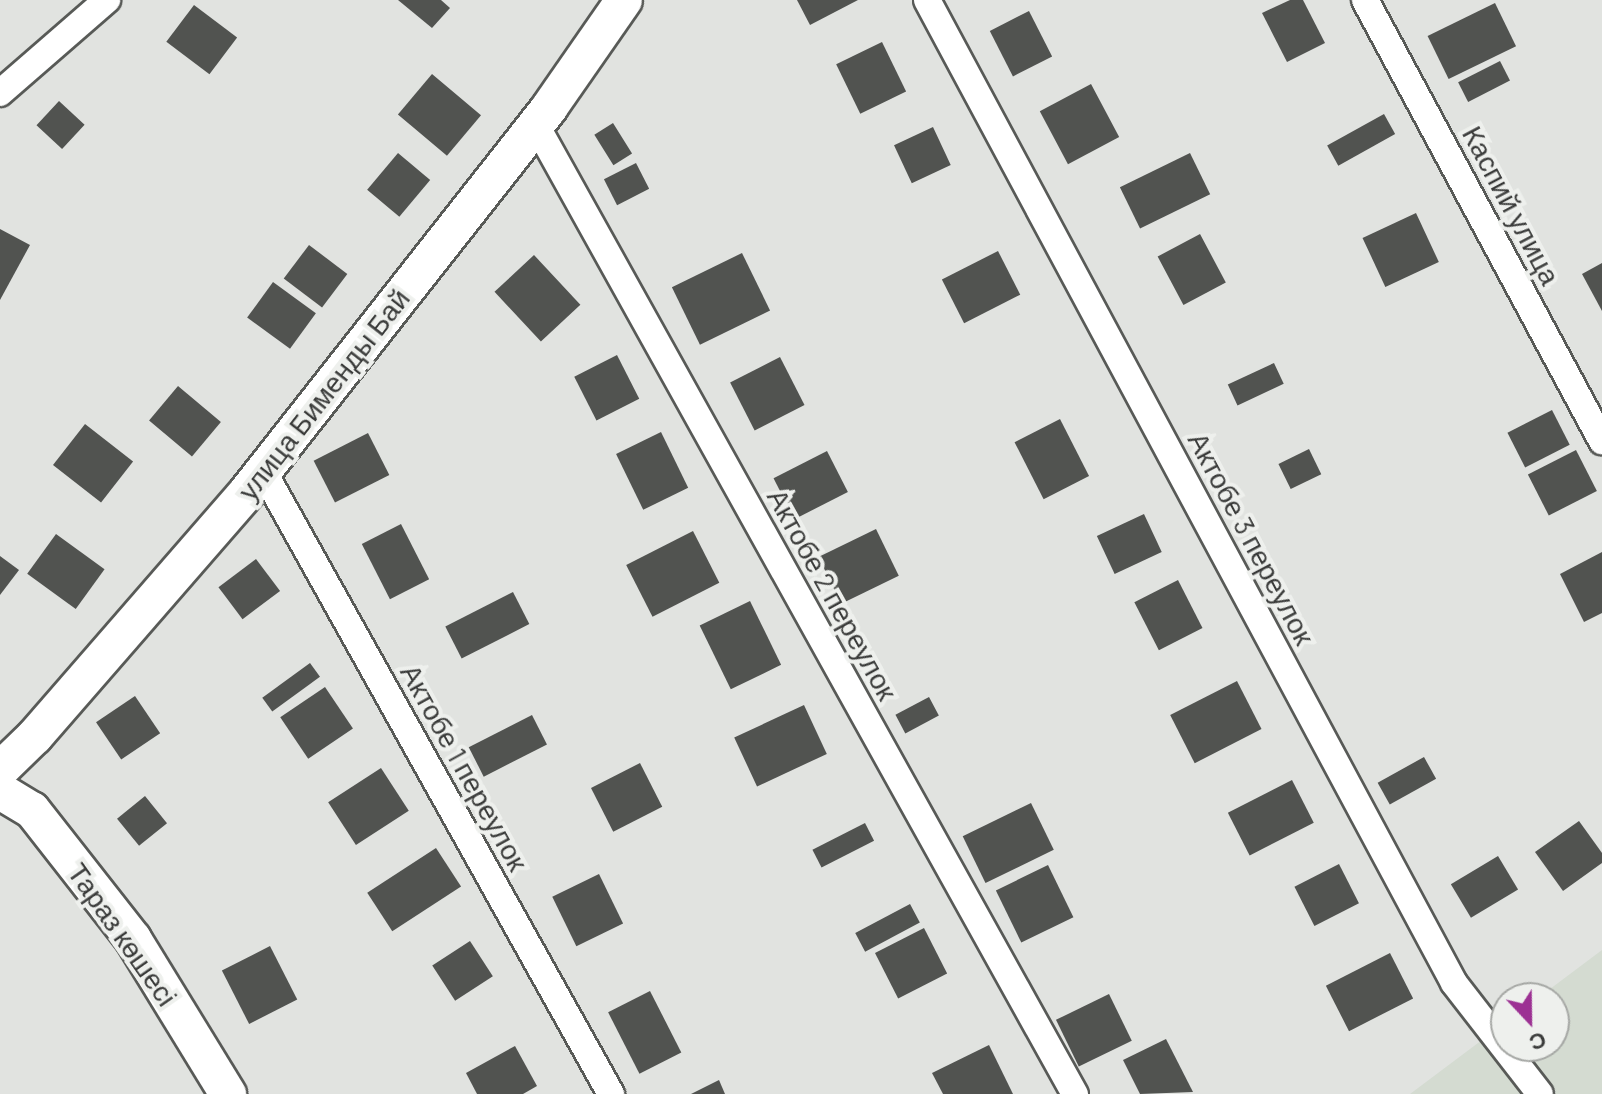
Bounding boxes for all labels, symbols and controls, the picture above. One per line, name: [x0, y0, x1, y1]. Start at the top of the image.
street label: Каспий улица: [1456, 120, 1568, 290]
street label: улица Бименды Бай: [230, 282, 416, 506]
street label: Актобе 3 переулок: [1182, 426, 1322, 650]
street label: Актобе 2 переулок: [761, 483, 905, 705]
street label: Актобе 1 переулок: [394, 658, 536, 876]
street label: Тараз көшесі: [61, 856, 185, 1012]
north arrow: [1490, 982, 1570, 1062]
text: С: [1526, 1027, 1550, 1057]

